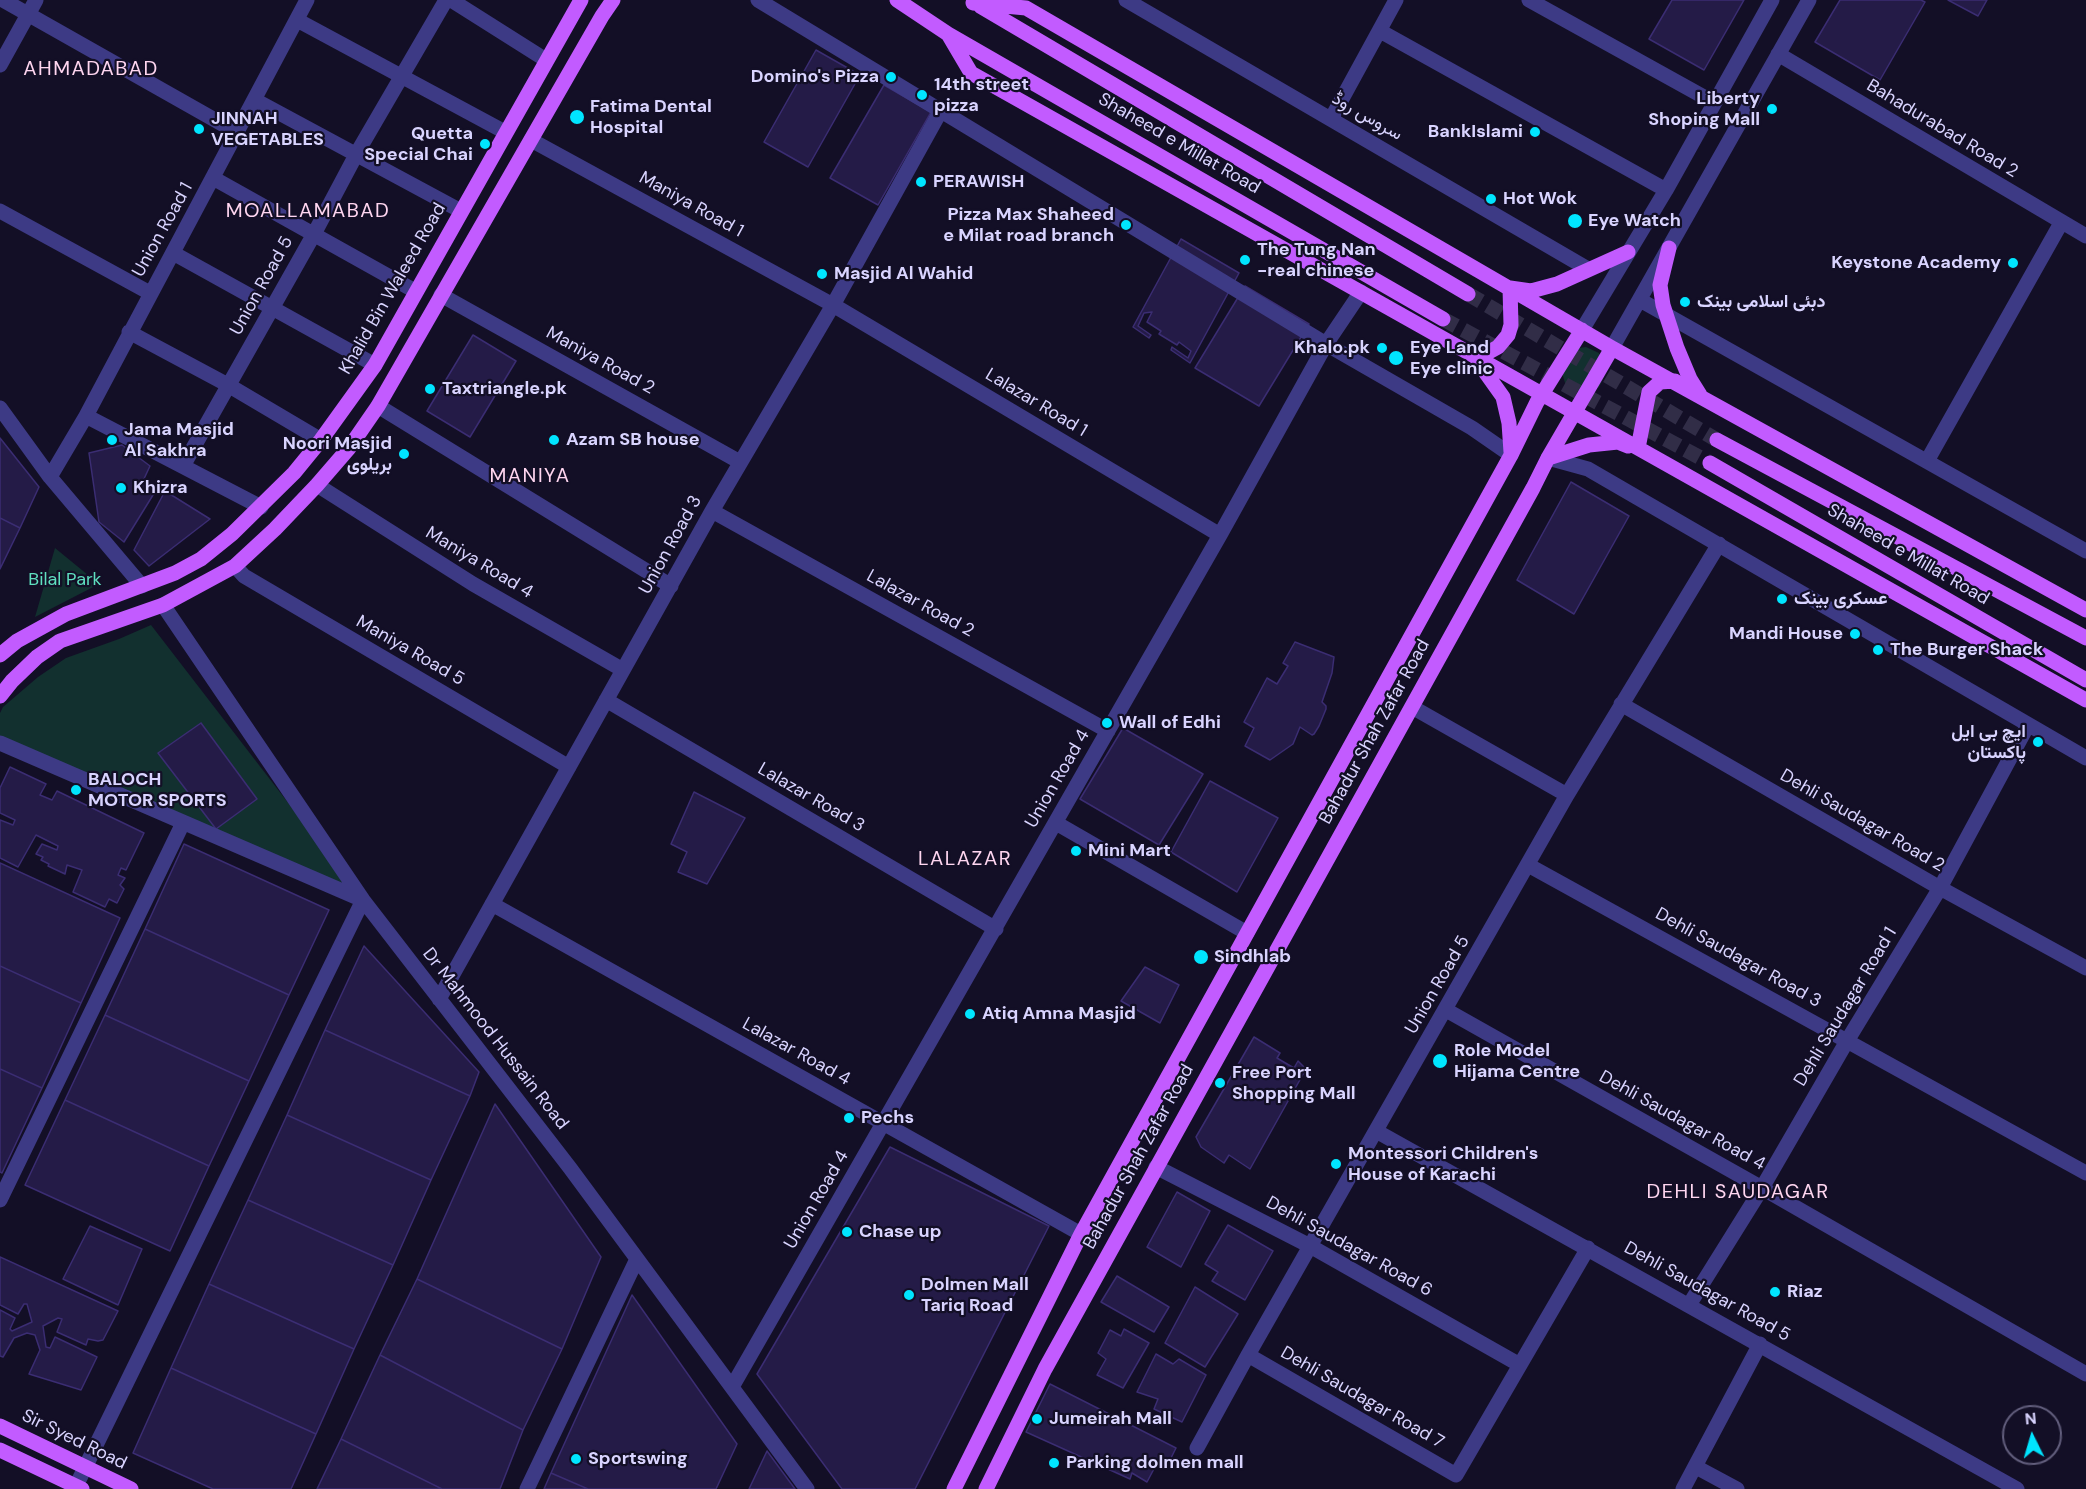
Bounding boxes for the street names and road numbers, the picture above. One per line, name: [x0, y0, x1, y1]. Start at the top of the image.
street label: Bahadurabad Road 2: [1862, 75, 2022, 183]
street label: سروس روڈ: [1328, 88, 1406, 146]
street label: Shaheed e Millat Road: [1094, 89, 1264, 199]
street label: Maniya Road 1: [635, 167, 747, 243]
street label: Union Road 1: [128, 179, 198, 281]
street label: Khalid Bin Waleed Road: [335, 200, 451, 378]
street label: Union Road 5: [226, 233, 298, 339]
street label: Maniya Road 2: [542, 322, 658, 400]
street label: Lalazar Road 1: [981, 364, 1091, 442]
street label: Union Road 3: [635, 492, 707, 598]
street label: Shaheed e Millat Road: [1823, 500, 1993, 610]
street label: Maniya Road 4: [421, 523, 537, 603]
street label: Lalazar Road 2: [862, 566, 978, 642]
street label: Maniya Road 5: [352, 611, 468, 691]
street label: Bahadur Shah Zafar Road: [1315, 636, 1435, 828]
street label: Union Road 4: [1021, 726, 1095, 832]
street label: Lalazar Road 3: [754, 759, 868, 837]
street label: Dehli Saudagar Road 2: [1776, 765, 1948, 877]
street label: Dehli Saudagar Road 3: [1651, 903, 1825, 1013]
street label: Dehli Saudagar Road 1: [1790, 924, 1902, 1090]
street label: Union Road 5: [1401, 932, 1475, 1038]
street label: Dr Mahmood Hussain Road: [417, 944, 573, 1134]
street label: Lalazar Road 4: [738, 1013, 854, 1091]
street label: Bahadur Shah Zafar Road: [1079, 1061, 1199, 1253]
street label: Dehli Saudagar Road 4: [1595, 1066, 1769, 1176]
street label: Union Road 4: [780, 1147, 854, 1253]
street label: Dehli Saudagar Road 6: [1262, 1192, 1436, 1302]
street label: Dehli Saudagar Road 5: [1620, 1237, 1794, 1347]
street label: Dehli Saudagar Road 7: [1276, 1342, 1448, 1454]
street label: Sir Syed Road: [18, 1405, 130, 1475]

